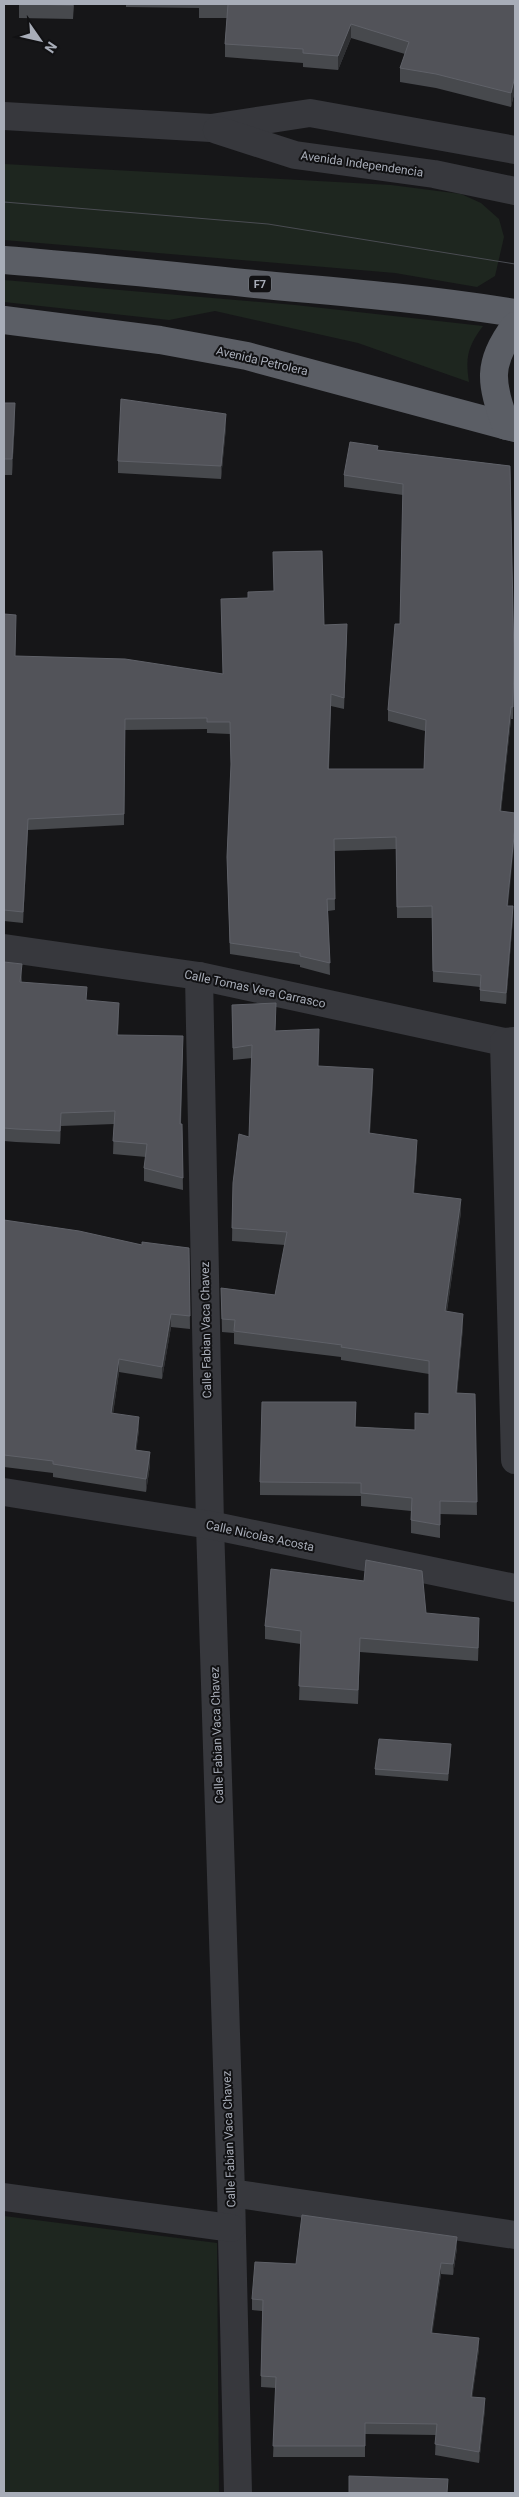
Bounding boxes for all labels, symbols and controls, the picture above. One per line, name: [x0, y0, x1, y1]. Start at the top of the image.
north arrow: [15, 15, 65, 65]
text: N: [41, 39, 60, 56]
street label: Avenida Independencia: [300, 148, 424, 180]
road number: F7: [249, 276, 271, 292]
street label: Avenida Petrolera: [215, 344, 309, 378]
street label: Calle Tomas Vera Carrasco: [183, 967, 327, 1011]
street label: Calle Fabian Vaca Chavez: [198, 1261, 214, 1399]
street label: Calle Nicolas Acosta: [205, 1518, 315, 1554]
street label: Calle Fabian Vaca Chavez: [208, 1666, 226, 1804]
street label: Calle Fabian Vaca Chavez: [220, 2070, 238, 2208]

